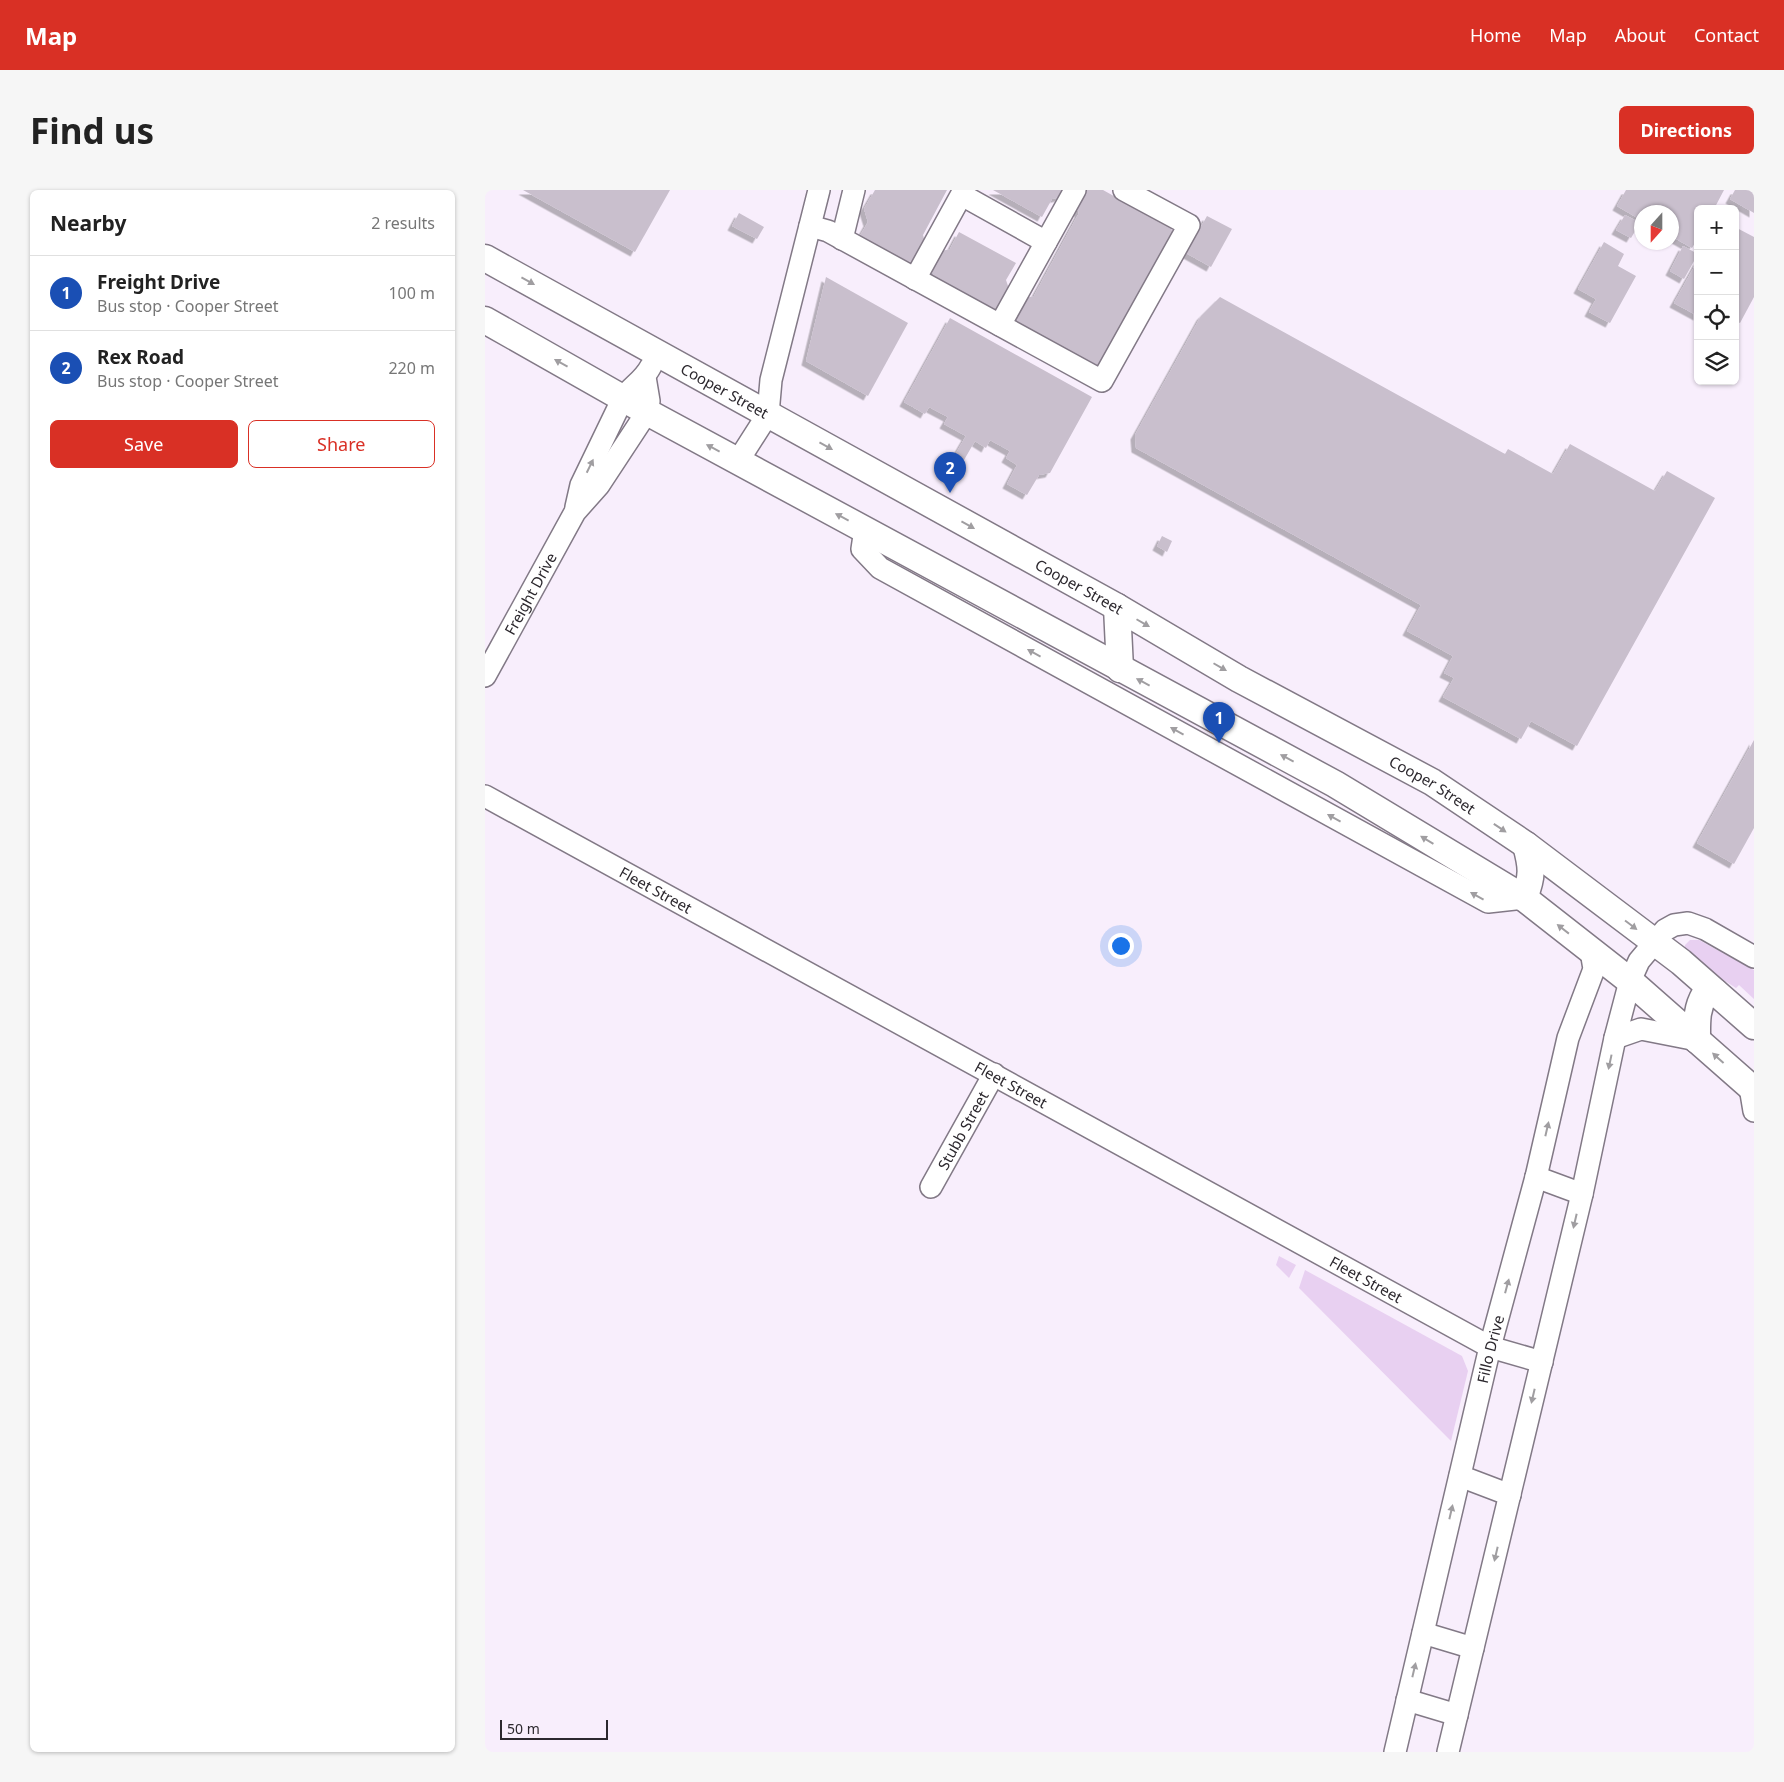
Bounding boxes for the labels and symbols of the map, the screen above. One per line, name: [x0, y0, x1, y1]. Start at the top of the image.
north arrow: [1634, 205, 1679, 250]
one-way arrow: [520, 277, 535, 285]
street label: Cooper Street: [677, 358, 773, 423]
one-way arrow: [554, 359, 569, 367]
one-way arrow: [820, 442, 833, 451]
one-way arrow: [706, 443, 720, 452]
pin: 2: [934, 452, 966, 493]
one-way arrow: [586, 459, 595, 474]
one-way arrow: [835, 513, 850, 521]
one-way arrow: [961, 521, 976, 529]
street label: Freight Drive: [500, 549, 561, 638]
street label: Cooper Street: [1032, 554, 1128, 619]
one-way arrow: [1136, 618, 1149, 627]
one-way arrow: [1027, 649, 1041, 657]
one-way arrow: [1213, 663, 1226, 672]
one-way arrow: [1136, 678, 1151, 686]
pin: 1: [1203, 702, 1235, 743]
one-way arrow: [1169, 727, 1184, 735]
street label: Cooper Street: [1386, 751, 1480, 819]
one-way arrow: [1280, 754, 1294, 762]
one-way arrow: [1328, 813, 1341, 822]
one-way arrow: [1494, 823, 1507, 833]
one-way arrow: [1421, 835, 1434, 844]
street label: Fleet Street: [616, 862, 696, 918]
one-way arrow: [1470, 892, 1484, 900]
one-way arrow: [1624, 920, 1638, 930]
one-way arrow: [1557, 923, 1570, 934]
your location: [1108, 933, 1134, 959]
one-way arrow: [1712, 1052, 1724, 1064]
one-way arrow: [1605, 1055, 1613, 1071]
street label: Fleet Street: [971, 1056, 1051, 1113]
street label: Stubb Street: [933, 1087, 993, 1173]
one-way arrow: [1543, 1122, 1551, 1137]
one-way arrow: [1571, 1213, 1579, 1229]
street label: Fleet Street: [1326, 1251, 1407, 1307]
one-way arrow: [1503, 1279, 1511, 1294]
street label: Fillo Drive: [1472, 1313, 1508, 1385]
one-way arrow: [1529, 1389, 1537, 1404]
one-way arrow: [1447, 1505, 1455, 1520]
one-way arrow: [1492, 1547, 1500, 1562]
one-way arrow: [1410, 1663, 1418, 1678]
scale bar: [500, 1717, 607, 1740]

